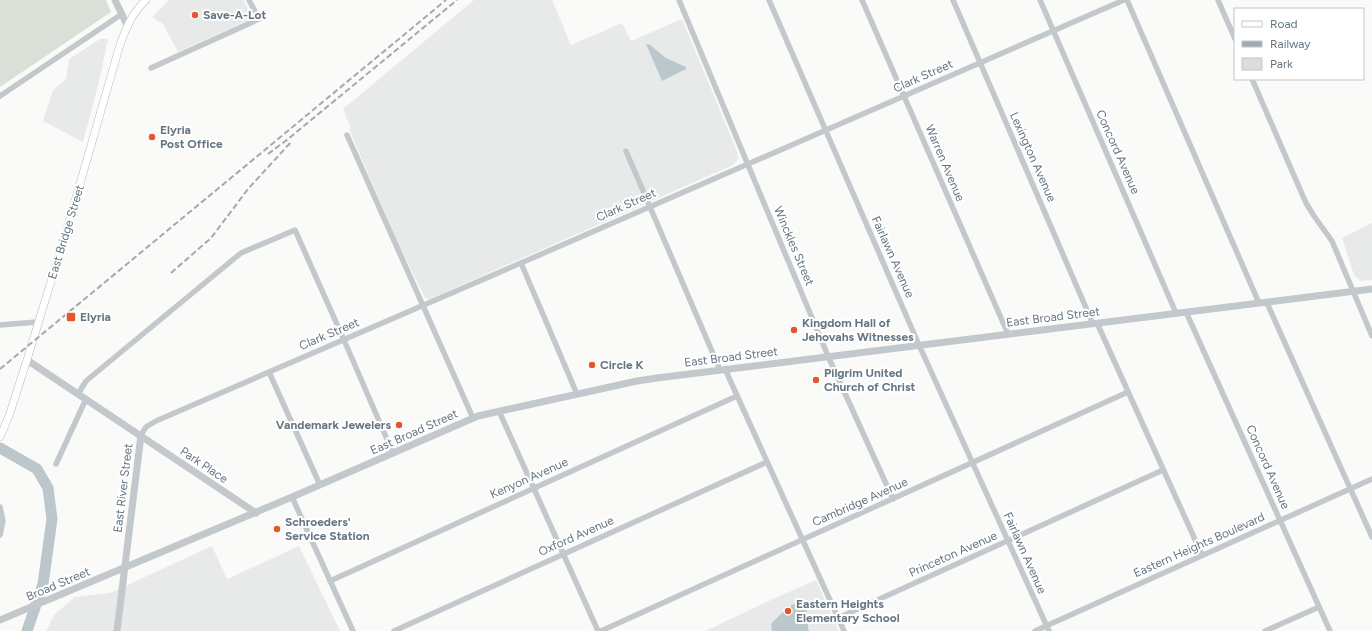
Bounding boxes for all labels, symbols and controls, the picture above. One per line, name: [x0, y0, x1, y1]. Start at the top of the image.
place label: Save-A-Lot: [203, 8, 266, 22]
legend: [1234, 8, 1364, 80]
marker: Save-A-Lot: [190, 10, 200, 20]
text: Road: [1270, 17, 1298, 31]
text: Railway: [1270, 37, 1311, 51]
street label: Clark Street: [891, 56, 955, 95]
text: Park: [1270, 57, 1293, 71]
street label: Concord Avenue: [1093, 108, 1143, 197]
street label: Lexington Avenue: [1007, 110, 1059, 204]
street label: Warren Avenue: [923, 122, 968, 204]
place label: Elyria Post Office: [160, 123, 223, 151]
marker: Elyria Post Office: [147, 132, 157, 142]
street label: East Bridge Street: [45, 183, 87, 281]
street label: Clark Street: [594, 185, 658, 224]
street label: Winckles Street: [771, 204, 817, 288]
street label: Fairlawn Avenue: [869, 214, 917, 300]
street label: East Broad Street: [1005, 304, 1101, 330]
place label: Elyria: [80, 310, 111, 324]
marker: Elyria: [65, 311, 77, 323]
street label: Clark Street: [297, 315, 362, 353]
place label: Kingdom Hall of Jehovahs Witnesses: [802, 316, 914, 344]
marker: Kingdom Hall of Jehovahs Witnesses: [789, 325, 799, 335]
street label: East Broad Street: [683, 344, 779, 370]
place label: Circle K: [600, 358, 643, 372]
marker: Circle K: [587, 360, 597, 370]
place label: Pilgrim United Church of Christ: [824, 366, 916, 394]
marker: Pilgrim United Church of Christ: [811, 375, 821, 385]
street label: East Broad Street: [368, 406, 460, 458]
place label: Vandemark Jewelers: [276, 418, 391, 432]
marker: Vandemark Jewelers: [394, 420, 404, 430]
street label: Concord Avenue: [1243, 423, 1293, 512]
street label: East River Street: [111, 442, 135, 533]
street label: Park Place: [177, 444, 231, 486]
street label: Kenyon Avenue: [488, 454, 571, 501]
street label: Cambridge Avenue: [810, 474, 910, 529]
street label: Fairlawn Avenue: [1001, 510, 1049, 596]
street label: Eastern Heights Boulevard: [1131, 510, 1267, 580]
street label: Oxford Avenue: [536, 513, 616, 559]
place label: Schroeders' Service Station: [285, 515, 370, 543]
marker: Schroeders' Service Station: [272, 524, 282, 534]
street label: Princeton Avenue: [907, 528, 1000, 580]
street label: Broad Street: [24, 564, 92, 604]
place label: Eastern Heights Elementary School: [796, 597, 900, 625]
marker: Eastern Heights Elementary School: [783, 606, 793, 616]

